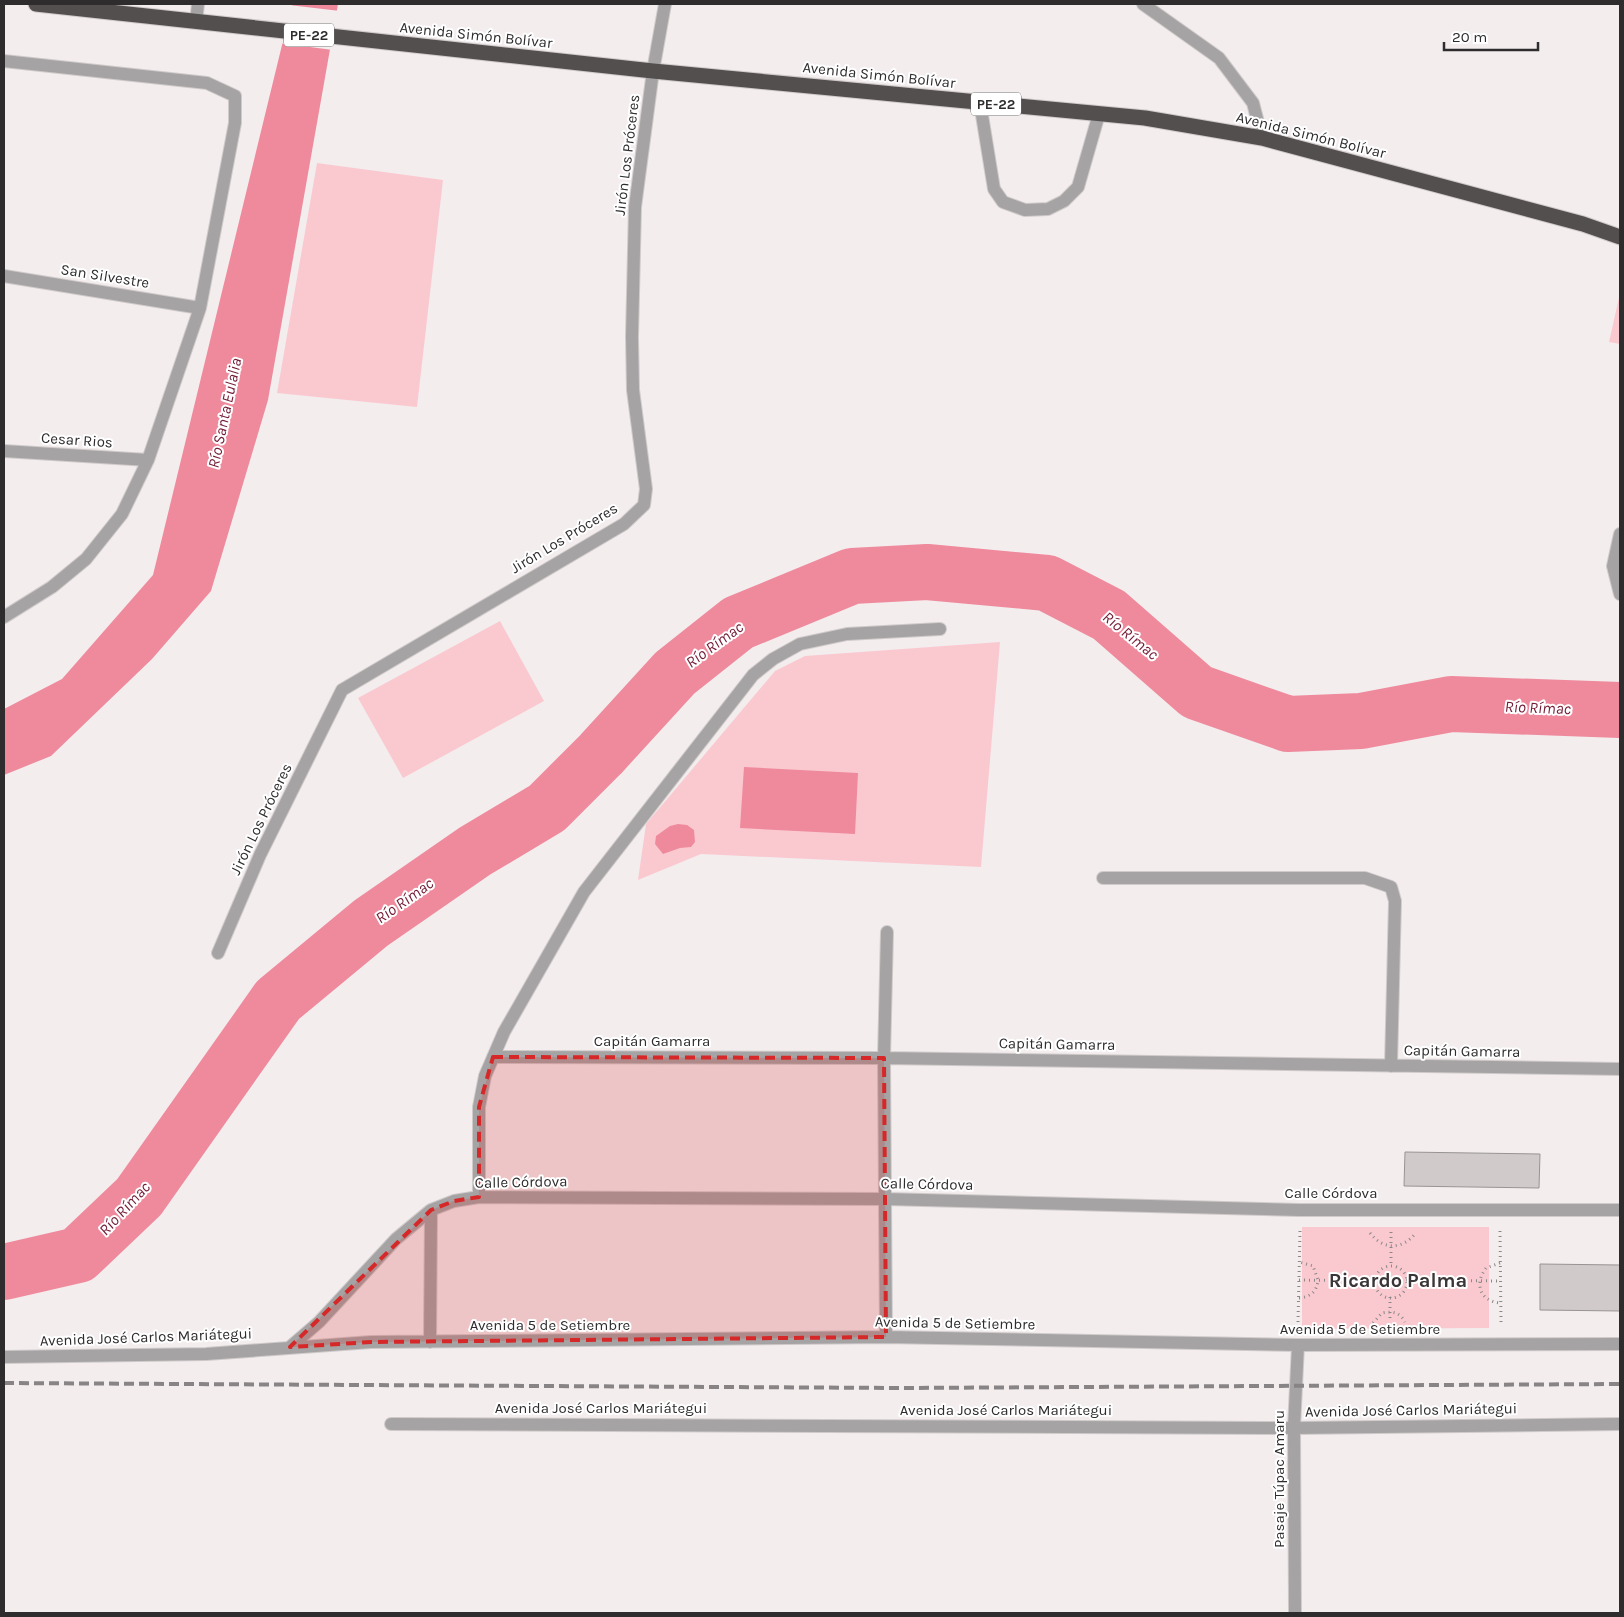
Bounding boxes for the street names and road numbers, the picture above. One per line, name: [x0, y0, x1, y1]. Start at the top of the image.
street label: Avenida Simón Bolívar: [399, 18, 554, 52]
road number: PE-22: [284, 24, 334, 46]
street label: Avenida Simón Bolívar: [802, 58, 957, 92]
road number: PE-22: [971, 92, 1021, 116]
street label: Jirón Los Próceres: [611, 93, 643, 217]
street label: Avenida Simón Bolívar: [1234, 108, 1388, 162]
street label: San Silvestre: [59, 260, 151, 292]
street label: Cesar Rios: [41, 429, 113, 451]
street label: Jirón Los Próceres: [507, 499, 621, 577]
street label: Jirón Los Próceres: [226, 760, 296, 878]
street label: Capitán Gamarra: [594, 1032, 710, 1050]
street label: Capitán Gamarra: [999, 1034, 1115, 1054]
street label: Capitán Gamarra: [1404, 1041, 1520, 1061]
street label: Calle Córdova: [474, 1172, 568, 1192]
street label: Calle Córdova: [880, 1174, 974, 1194]
street label: Calle Córdova: [1285, 1184, 1377, 1202]
street label: Avenida 5 de Setiembre: [875, 1313, 1035, 1333]
street label: Avenida 5 de Setiembre: [470, 1316, 630, 1334]
street label: Avenida 5 de Setiembre: [1280, 1320, 1440, 1338]
street label: Avenida José Carlos Mariátegui: [40, 1324, 252, 1350]
street label: Avenida José Carlos Mariátegui: [495, 1399, 707, 1417]
street label: Avenida José Carlos Mariátegui: [1305, 1399, 1517, 1421]
street label: Avenida José Carlos Mariátegui: [900, 1401, 1112, 1419]
street label: Pasaje Túpac Amaru: [1270, 1410, 1288, 1548]

